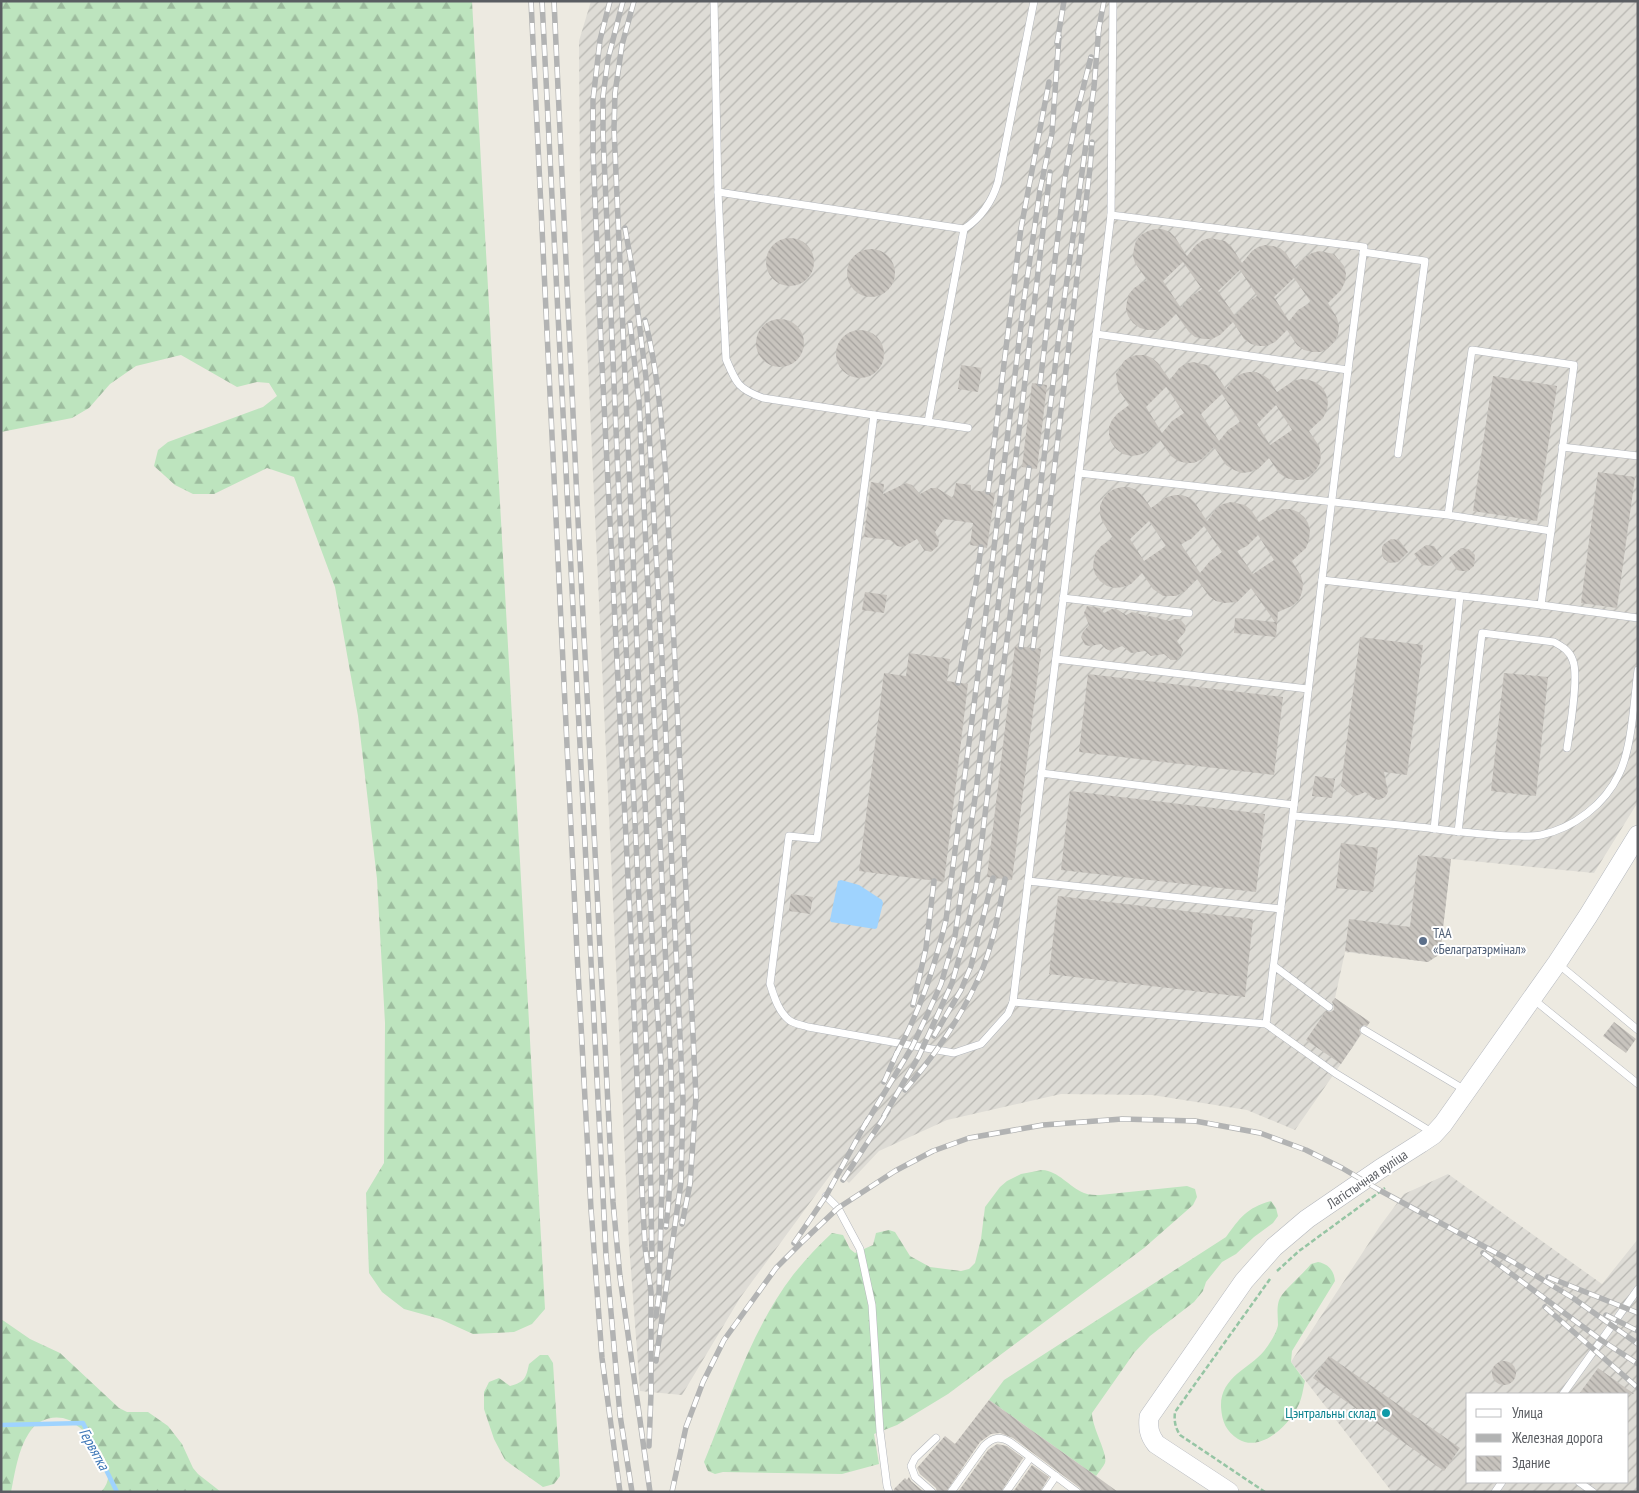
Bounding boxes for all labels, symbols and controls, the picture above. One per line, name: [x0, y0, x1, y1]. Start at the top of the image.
place label: ТАА «Белагратэрмінал»: [1433, 924, 1526, 958]
marker: ТАА «Белагратэрмінал»: [1417, 935, 1429, 947]
street label: Лагістычная вуліца: [1322, 1145, 1411, 1213]
legend: [1466, 1393, 1629, 1483]
text: Улица: [1512, 1403, 1543, 1422]
place label: Цэнтральны склад: [1285, 1404, 1376, 1422]
marker: Цэнтральны склад: [1380, 1407, 1392, 1419]
water label: Гервятка: [75, 1424, 114, 1474]
text: Железная дорога: [1511, 1428, 1603, 1447]
text: Здание: [1512, 1453, 1550, 1472]

